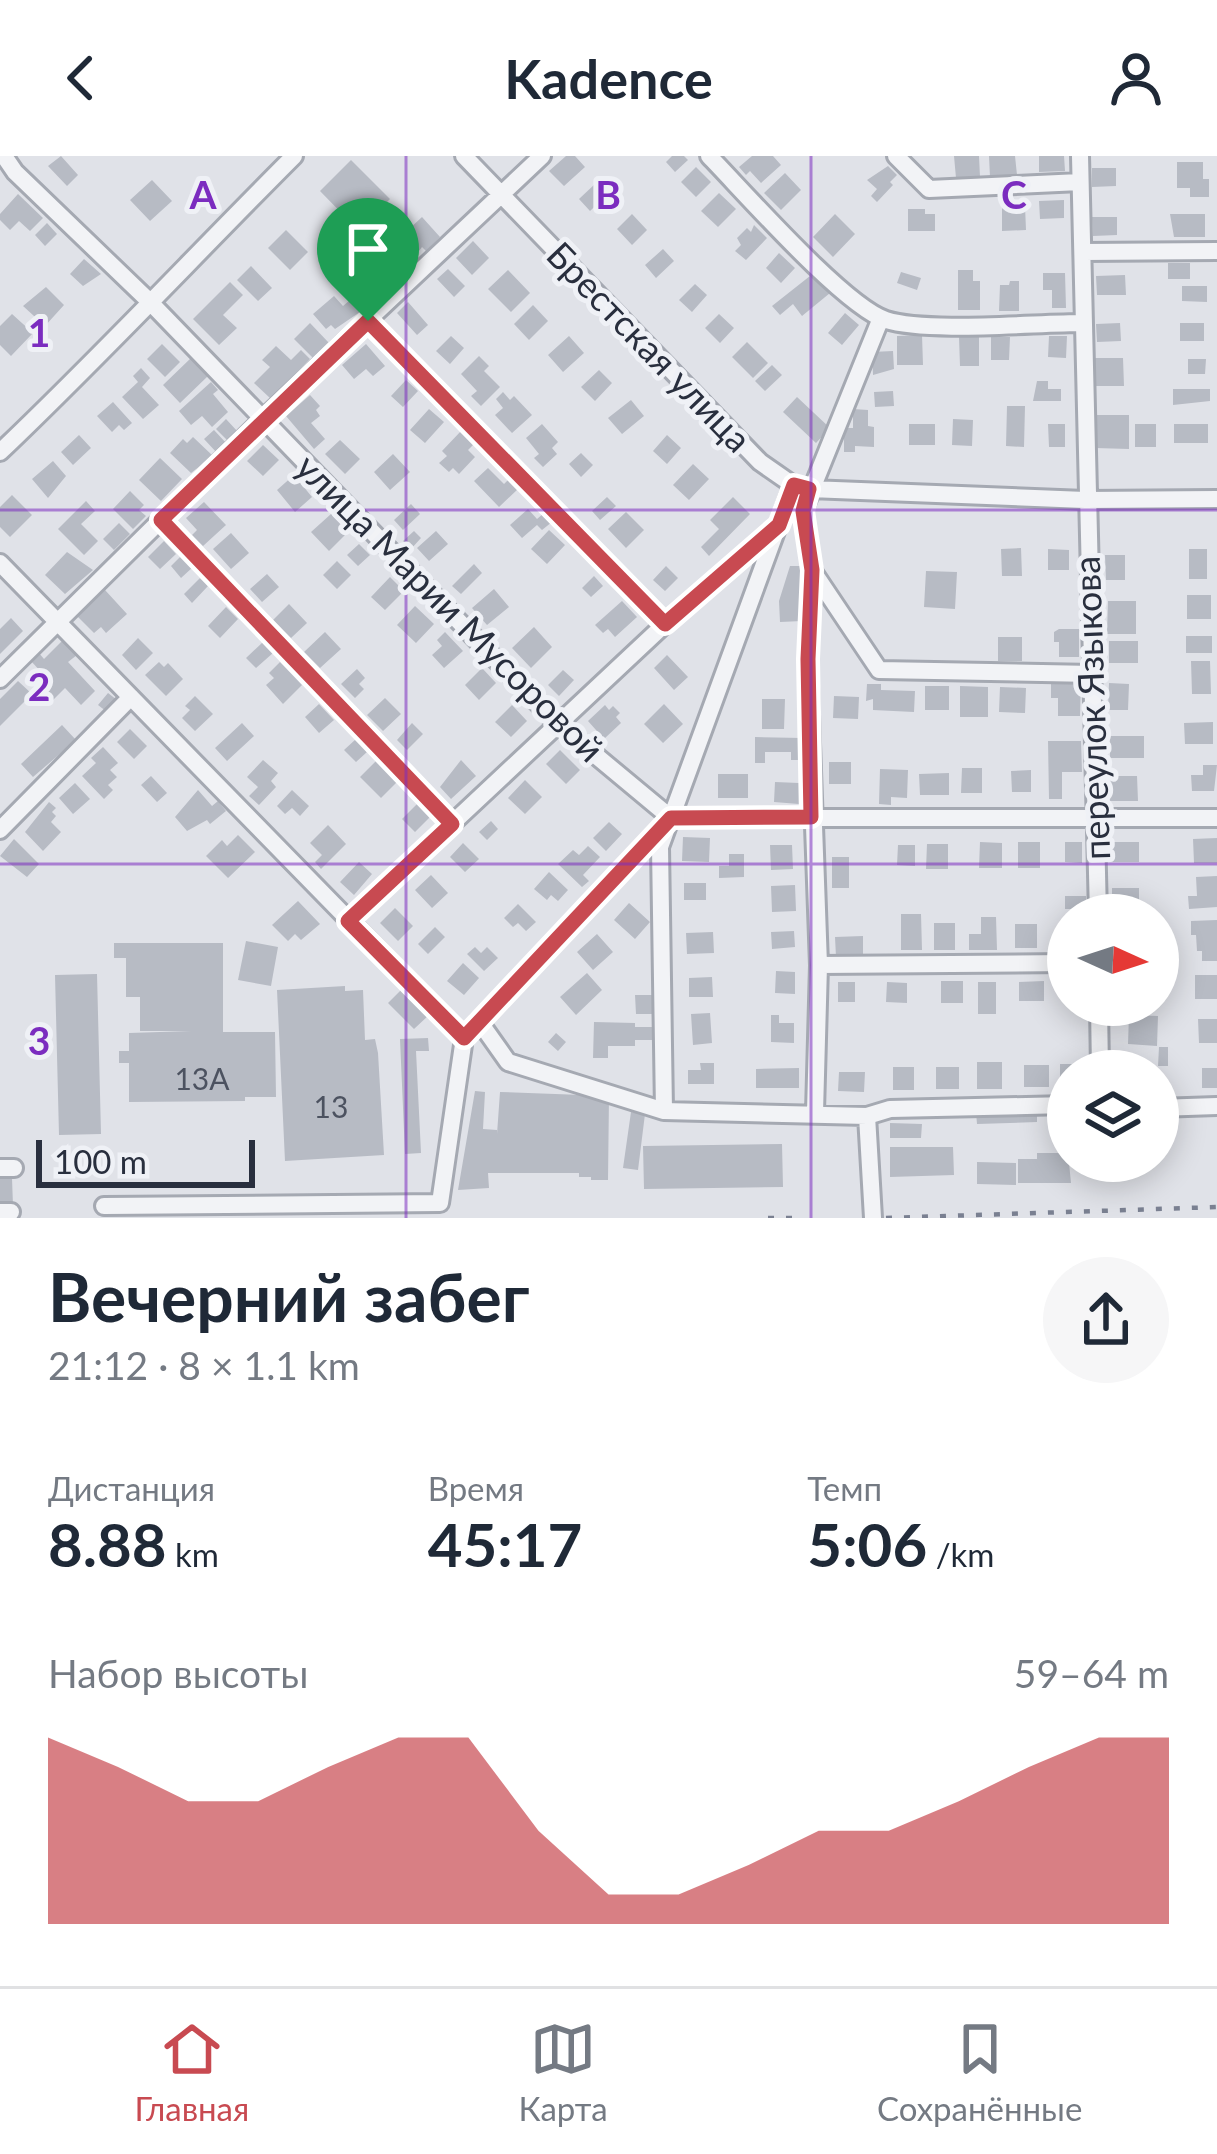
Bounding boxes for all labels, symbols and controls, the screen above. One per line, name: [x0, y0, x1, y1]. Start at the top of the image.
icon: back: [48, 45, 114, 111]
icon: person: [1103, 45, 1169, 111]
text: Kadence: [504, 46, 713, 111]
text: A: [188, 171, 217, 217]
text: B: [595, 171, 621, 217]
text: C: [1001, 171, 1027, 217]
pin: [317, 198, 419, 321]
icon: arrive: [335, 216, 401, 282]
street label: Брестская улица: [538, 232, 761, 460]
text: 1: [28, 309, 50, 355]
street label: улица Марии Мусоровой: [288, 444, 614, 770]
street label: переулок Языкова: [1064, 555, 1118, 861]
text: 2: [28, 663, 50, 709]
north arrow: [1047, 894, 1179, 1026]
map controls: [1047, 894, 1179, 1182]
text: 3: [28, 1017, 50, 1063]
button: layers: [1047, 1050, 1179, 1182]
house number: 13А: [174, 1060, 230, 1096]
house number: 13: [314, 1088, 348, 1124]
scale bar: [36, 1134, 255, 1187]
text: 100 m: [54, 1141, 147, 1181]
text: Вечерний забег: [48, 1257, 530, 1336]
button: share: [1043, 1257, 1169, 1383]
text: 21:12 · 8 × 1.1 km: [48, 1342, 360, 1388]
text: Дистанция: [48, 1468, 215, 1508]
text: Время: [428, 1468, 524, 1508]
text: Темп: [807, 1468, 882, 1508]
text: 8.88: [48, 1508, 167, 1580]
text: 45:17: [428, 1508, 582, 1580]
text: 5:06: [807, 1508, 927, 1580]
text: km: [167, 1534, 219, 1574]
text: /km: [927, 1534, 994, 1574]
text: Набор высоты: [48, 1650, 308, 1696]
text: 59–64 m: [1014, 1650, 1169, 1696]
tab: Главная: [135, 2016, 249, 2128]
tab: Карта: [519, 2016, 608, 2128]
tab: Сохранённые: [877, 2016, 1082, 2128]

